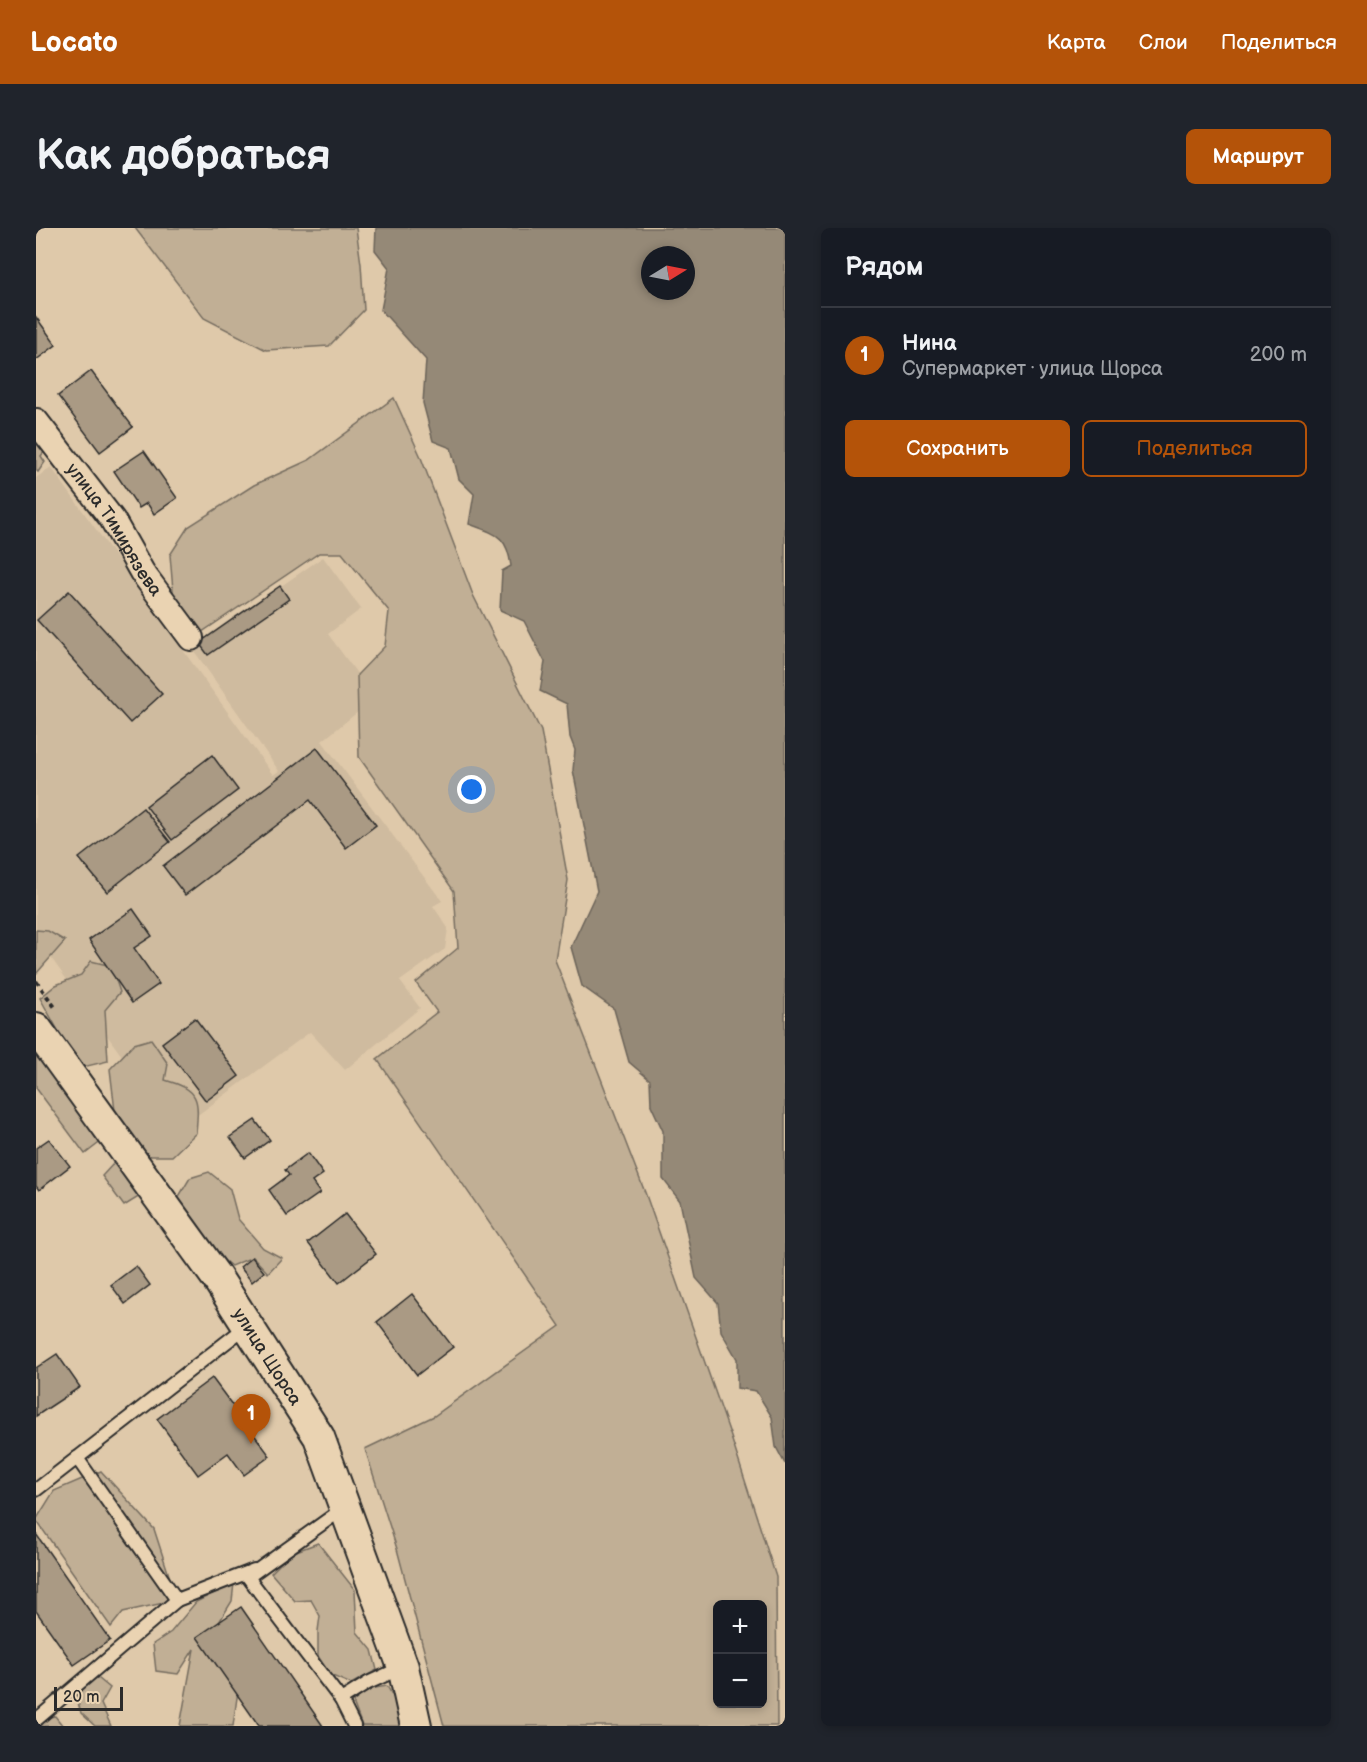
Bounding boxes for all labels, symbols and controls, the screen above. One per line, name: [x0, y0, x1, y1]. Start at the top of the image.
text: Locato: [30, 26, 118, 59]
text: Карта: [1047, 30, 1106, 55]
text: Слои: [1139, 30, 1188, 55]
text: Поделиться: [1221, 30, 1337, 55]
button: Маршрут: [1186, 129, 1331, 184]
text: Как добраться: [36, 131, 331, 182]
north arrow: [641, 246, 695, 300]
text: Рядом: [845, 252, 923, 283]
text: Нина: [902, 330, 957, 357]
text: 1: [860, 343, 869, 367]
text: 200 m: [1250, 343, 1307, 367]
text: Супермаркет · улица Щорса: [902, 357, 1163, 381]
button: Сохранить: [845, 420, 1070, 477]
button: Поделиться: [1082, 420, 1307, 477]
street label: улица Тимирязева: [62, 459, 167, 600]
your location: [457, 775, 486, 804]
street label: улица Щорса: [229, 1304, 307, 1409]
pin: 1: [232, 1394, 270, 1444]
map controls: [713, 1600, 767, 1708]
button: +: [713, 1600, 767, 1654]
button: −: [713, 1654, 767, 1708]
scale bar: [54, 1684, 123, 1712]
text: 20 m: [63, 1688, 99, 1707]

